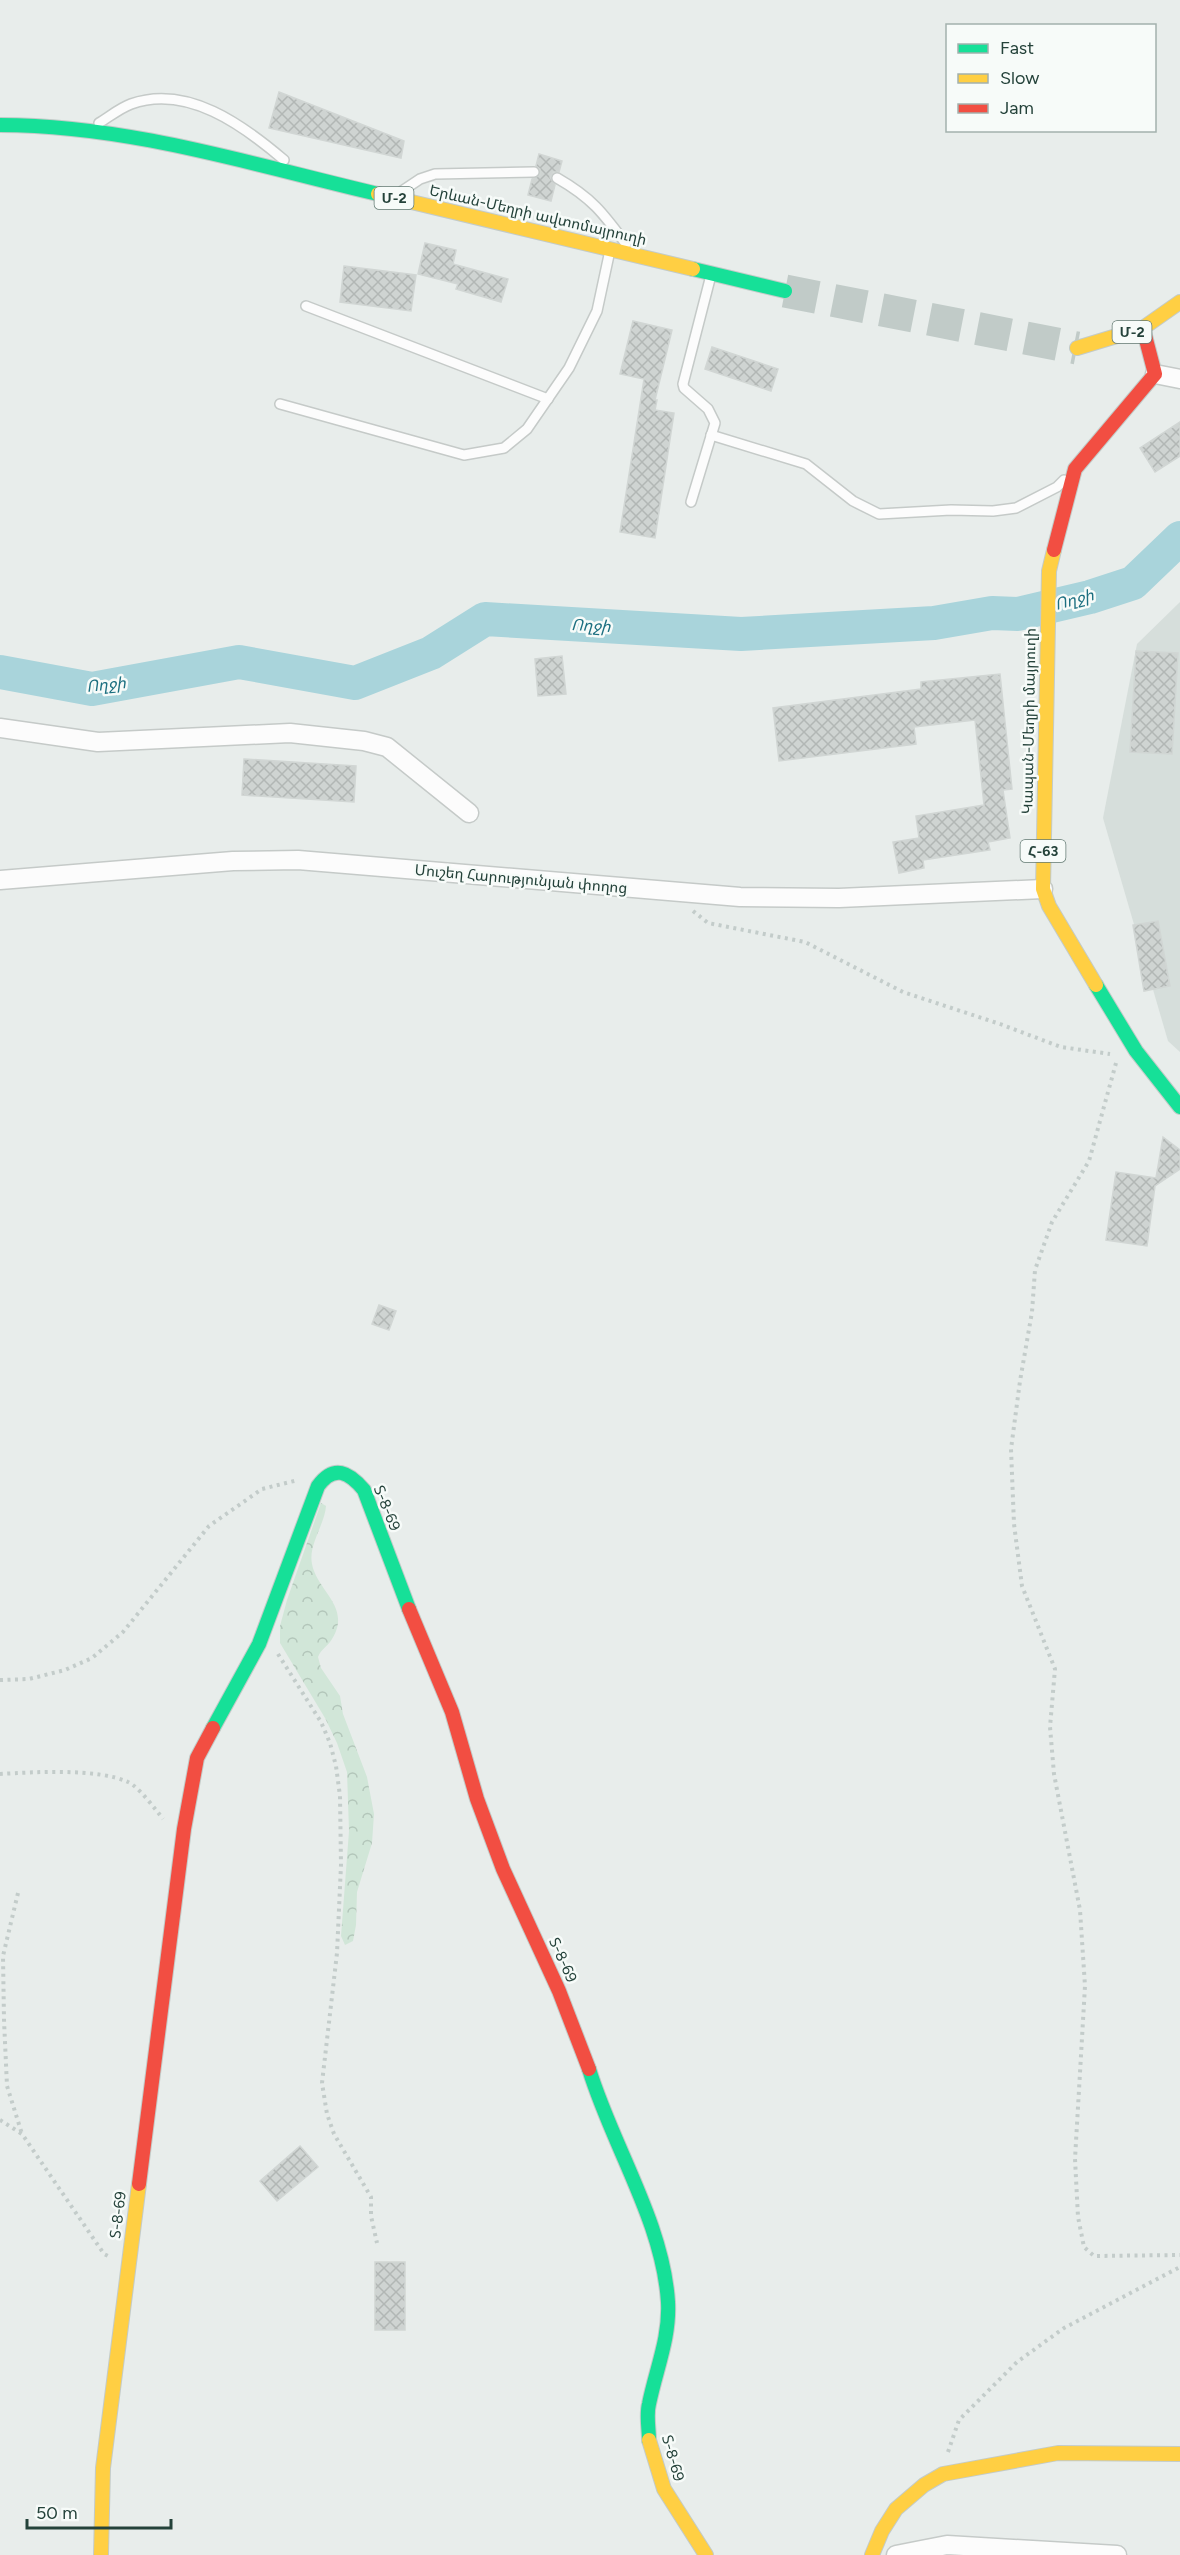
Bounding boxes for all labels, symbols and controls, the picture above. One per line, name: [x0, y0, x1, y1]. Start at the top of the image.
legend: [946, 24, 1156, 132]
text: Fast: [1000, 37, 1034, 59]
text: Slow: [1000, 67, 1039, 89]
text: Jam: [1000, 97, 1034, 119]
street label: Երևան-Մեղրի ավտոմայրուղի: [428, 181, 648, 249]
road number: Մ-2: [374, 187, 414, 209]
road number: Մ-2: [1112, 321, 1152, 343]
water label: Ողջի: [1053, 585, 1096, 614]
water label: Ողջի: [571, 615, 612, 636]
street label: Կապան-Մեղրի մայրուղի: [1018, 628, 1040, 814]
water label: Ողջի: [85, 673, 127, 696]
road number: Հ-63: [1020, 840, 1066, 862]
street label: Մուշեղ Հարությունյան փողոց: [414, 861, 628, 897]
street label: Տ-8-69: [370, 1483, 404, 1533]
street label: Տ-8-69: [545, 1935, 581, 1985]
street label: Տ-8-69: [106, 2190, 130, 2240]
street label: Տ-8-69: [658, 2433, 688, 2483]
scale bar: [27, 2492, 171, 2530]
text: 50 m: [36, 2502, 78, 2524]

